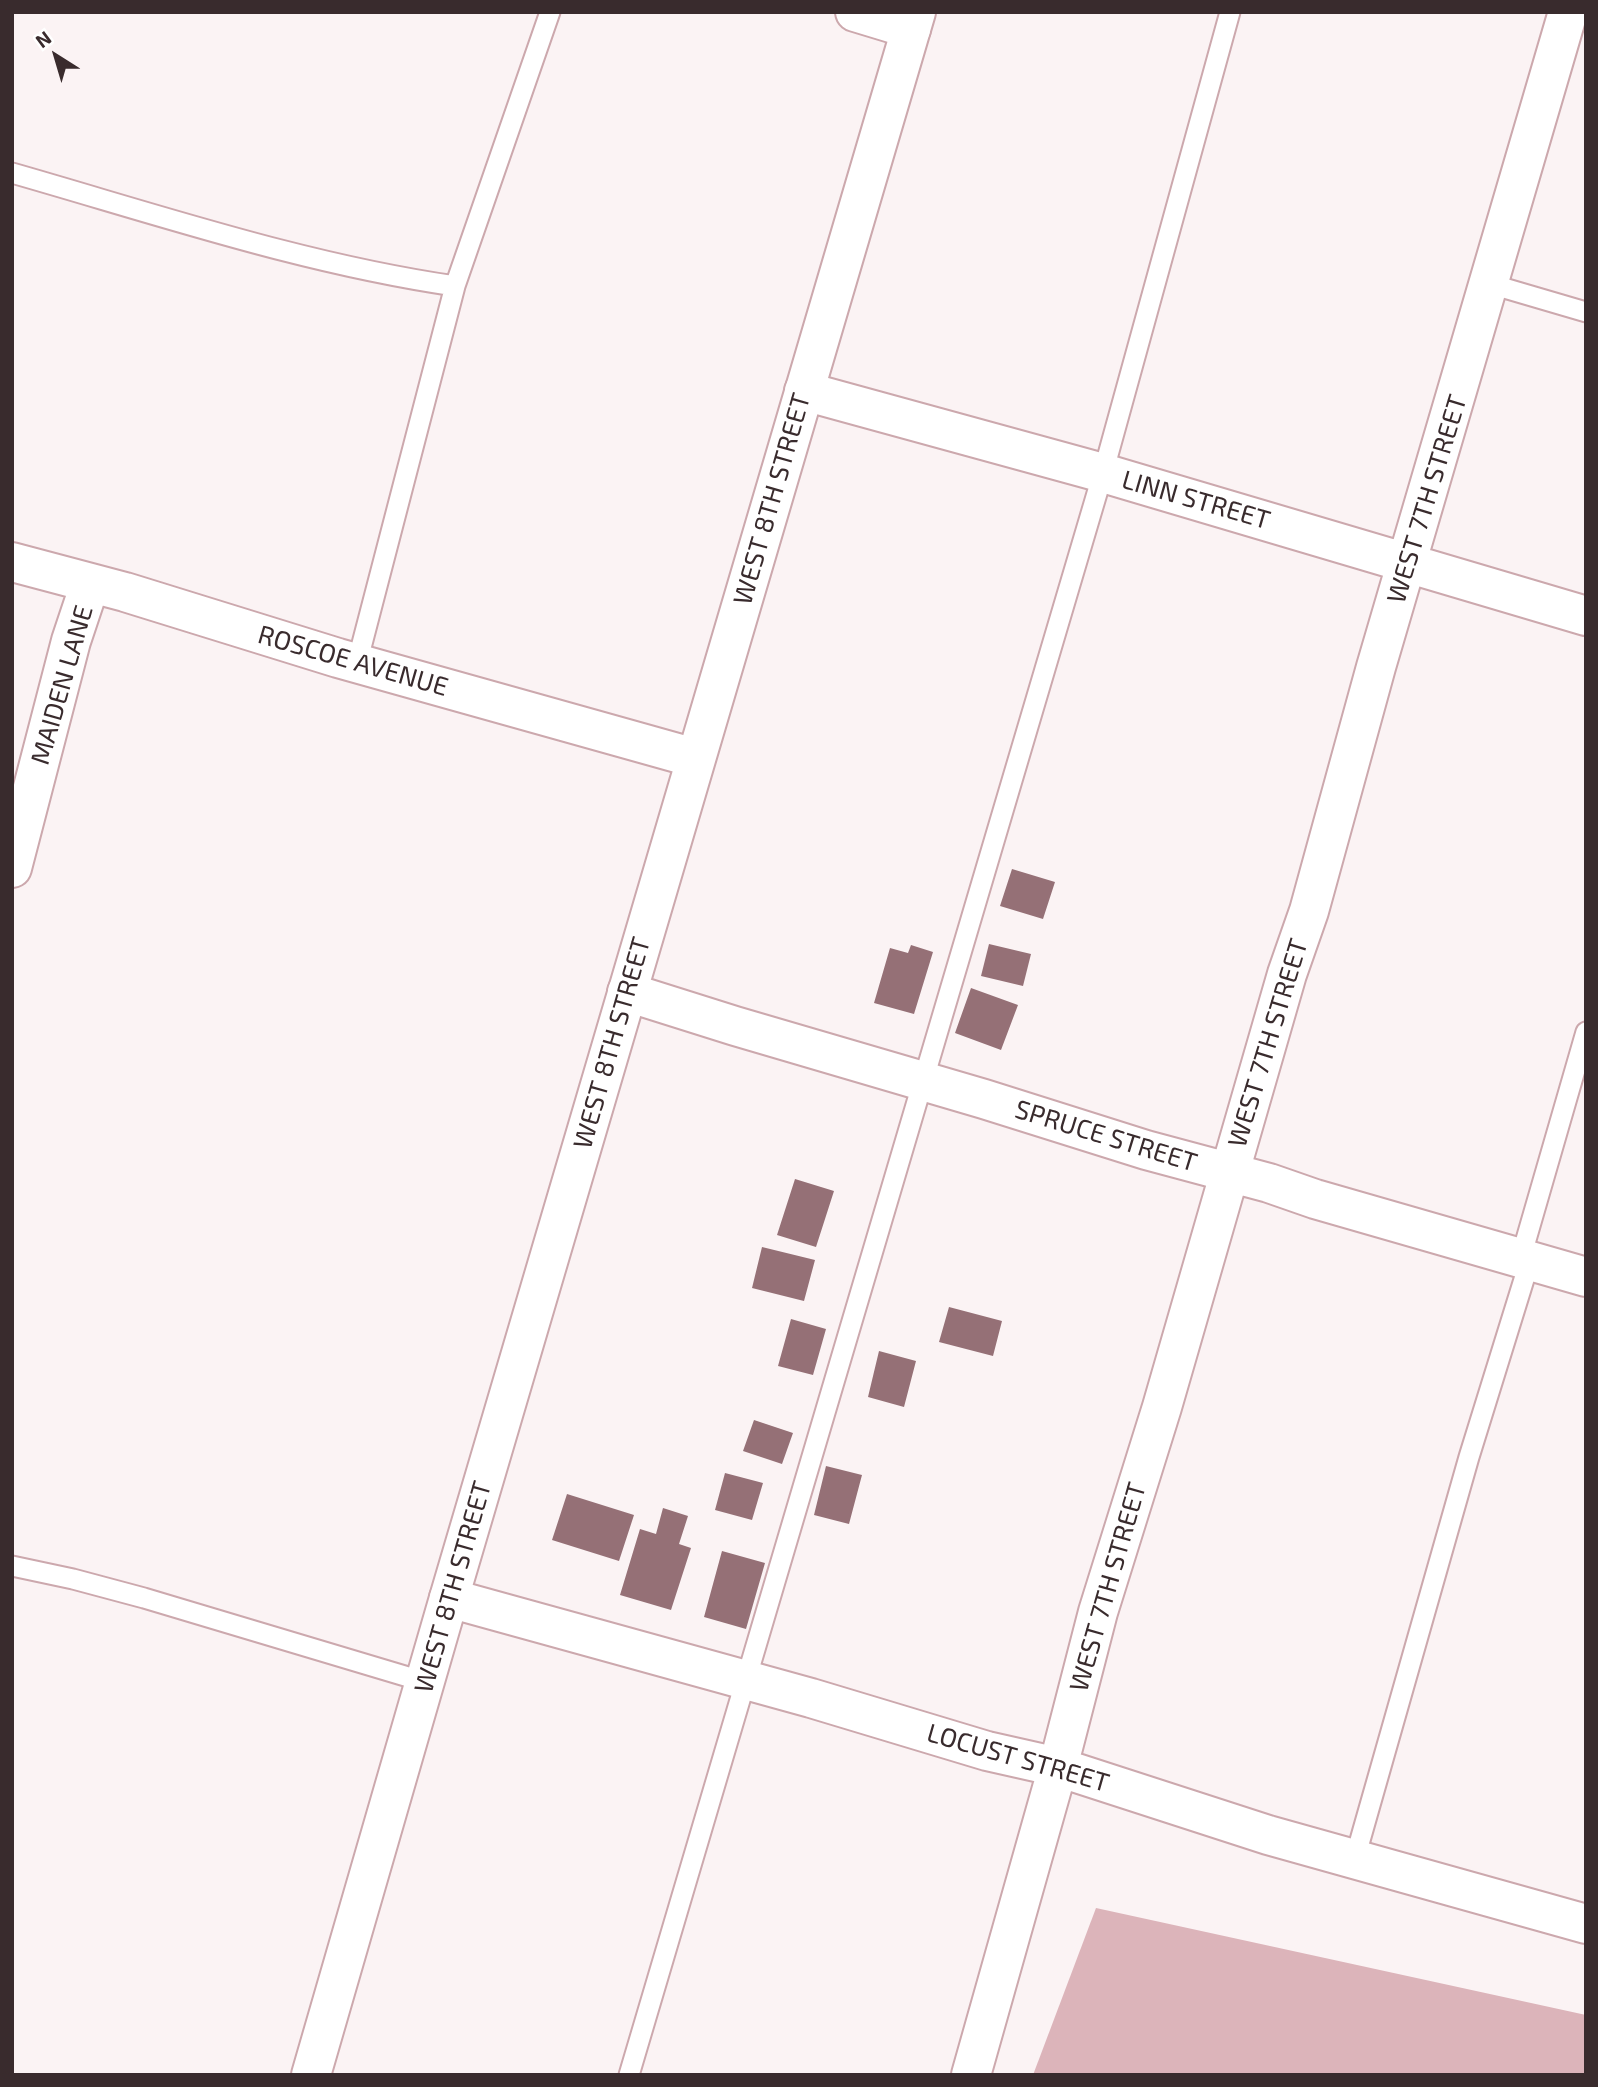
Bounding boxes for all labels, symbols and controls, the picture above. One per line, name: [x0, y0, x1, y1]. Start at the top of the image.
north arrow: [21, 21, 91, 91]
text: N: [31, 26, 55, 52]
street label: WEST 8TH STREET: [727, 390, 817, 608]
street label: WEST 7TH STREET: [1380, 391, 1474, 607]
street label: LINN STREET: [1118, 464, 1274, 536]
street label: MAIDEN LANE: [24, 602, 100, 768]
street label: ROSCOE AVENUE: [254, 619, 452, 703]
street label: WEST 8TH STREET: [567, 934, 657, 1152]
street label: WEST 7TH STREET: [1221, 935, 1315, 1151]
street label: SPRUCE STREET: [1011, 1094, 1201, 1178]
street label: WEST 8TH STREET: [408, 1478, 498, 1696]
street label: WEST 7TH STREET: [1063, 1479, 1153, 1695]
street label: LOCUST STREET: [923, 1717, 1113, 1799]

